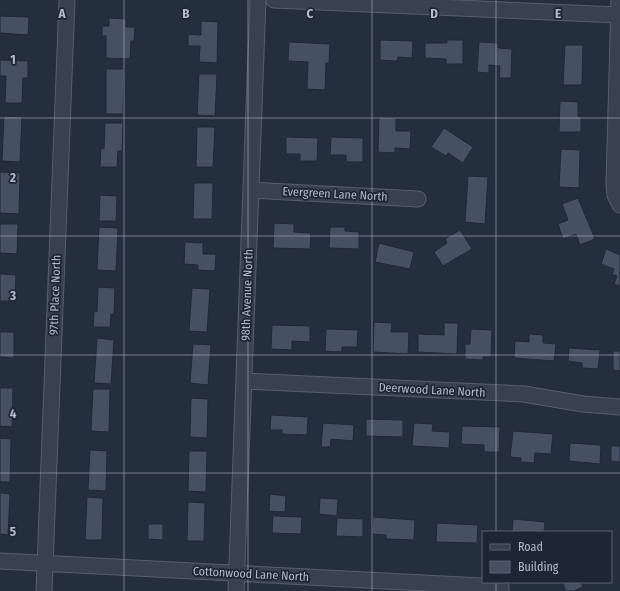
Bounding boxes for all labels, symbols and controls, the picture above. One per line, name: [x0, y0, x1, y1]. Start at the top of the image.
text: A: [57, 6, 66, 21]
text: B: [182, 6, 190, 21]
text: C: [307, 6, 314, 21]
text: D: [430, 6, 438, 21]
text: E: [555, 6, 561, 21]
text: 1: [10, 52, 16, 67]
text: 2: [9, 170, 16, 185]
street label: Evergreen Lane North: [282, 184, 388, 204]
street label: 98th Avenue North: [238, 249, 256, 341]
street label: 97th Place North: [47, 255, 63, 335]
text: 3: [9, 288, 16, 303]
street label: Deerwood Lane North: [378, 380, 486, 400]
text: 4: [10, 406, 17, 421]
text: 5: [10, 524, 16, 539]
legend: [482, 531, 612, 583]
text: Road: [518, 540, 543, 554]
text: Building: [518, 560, 559, 574]
street label: Cottonwood Lane North: [192, 564, 310, 584]

